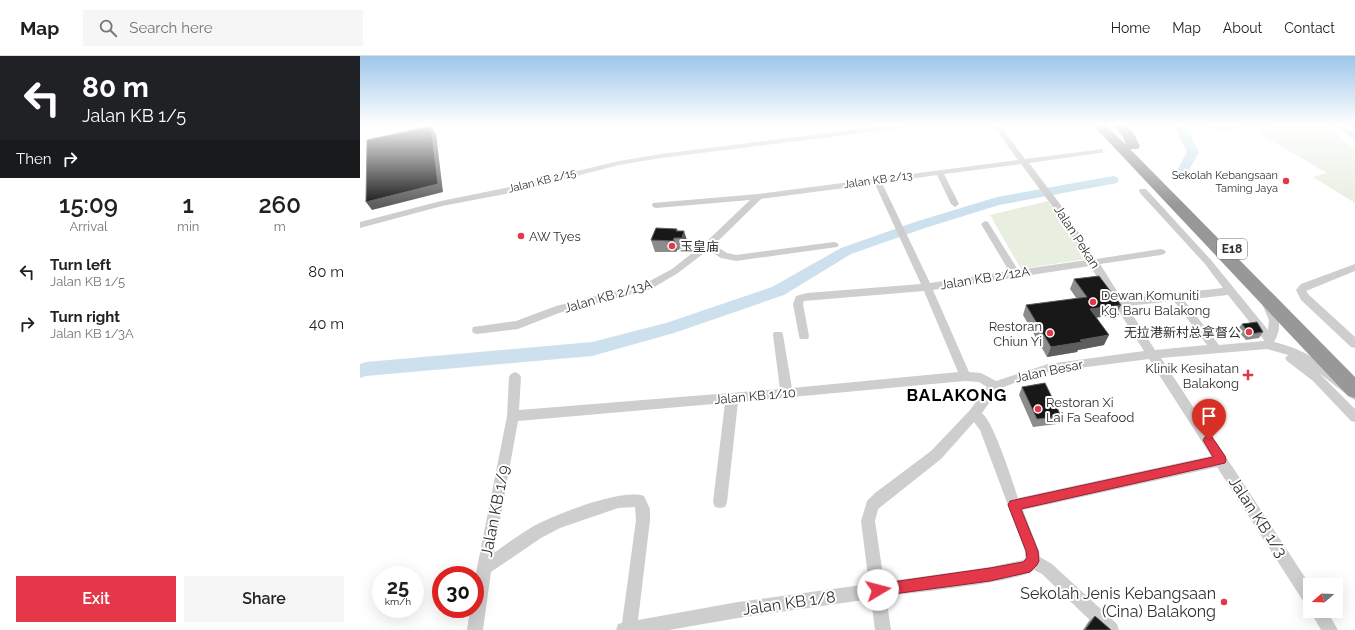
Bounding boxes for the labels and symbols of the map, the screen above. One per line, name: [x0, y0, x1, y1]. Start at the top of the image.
street label: Jalan KB 2/15: [507, 166, 577, 196]
street label: Jalan KB 2/13: [843, 169, 913, 191]
place label: Sekolah Kebangsaan Taming Jaya: [1172, 169, 1278, 195]
marker: Sekolah Kebangsaan Taming Jaya: [1281, 176, 1291, 186]
street label: Jalan Pekan: [1051, 203, 1103, 271]
place label: AW Tyes: [529, 229, 581, 244]
marker: AW Tyes: [516, 231, 526, 241]
place label: 玉皇庙: [680, 239, 719, 254]
road number: E18: [1217, 239, 1247, 259]
marker: 玉皇庙: [667, 241, 677, 251]
street label: Jalan KB 2/12A: [939, 263, 1031, 292]
street label: Jalan KB 2/13A: [562, 276, 654, 316]
place label: Dewan Komuniti Kg. Baru Balakong: [1101, 288, 1210, 318]
marker: Dewan Komuniti Kg. Baru Balakong: [1088, 297, 1098, 307]
place label: Restoran Chiun Yi: [989, 319, 1042, 349]
place label: 无拉港新村总拿督公: [1124, 325, 1241, 340]
marker: 无拉港新村总拿督公: [1244, 327, 1254, 337]
marker: Restoran Chiun Yi: [1045, 328, 1055, 338]
street label: Jalan Besar: [1014, 356, 1085, 386]
place label: Klinik Kesihatan Balakong: [1145, 361, 1239, 391]
marker: Klinik Kesihatan Balakong: [1242, 369, 1254, 381]
street label: Jalan KB 1/10: [714, 385, 796, 407]
district label: BALAKONG: [907, 385, 1007, 405]
place label: Restoran Xi Lai Fa Seafood: [1046, 395, 1134, 425]
pin: [1192, 399, 1226, 440]
marker: Restoran Xi Lai Fa Seafood: [1033, 404, 1043, 414]
street label: Jalan KB 1/9: [477, 463, 513, 559]
street label: Jalan KB 1/3: [1225, 473, 1291, 561]
speed limit sign: 30: [432, 566, 484, 618]
position arrow: [857, 569, 899, 611]
north arrow: [1303, 578, 1343, 618]
place label: Sekolah Jenis Kebangsaan (Cina) Balakong: [1020, 584, 1216, 621]
street label: Jalan KB 1/8: [741, 587, 837, 619]
marker: Sekolah Jenis Kebangsaan (Cina) Balakong: [1219, 597, 1229, 607]

